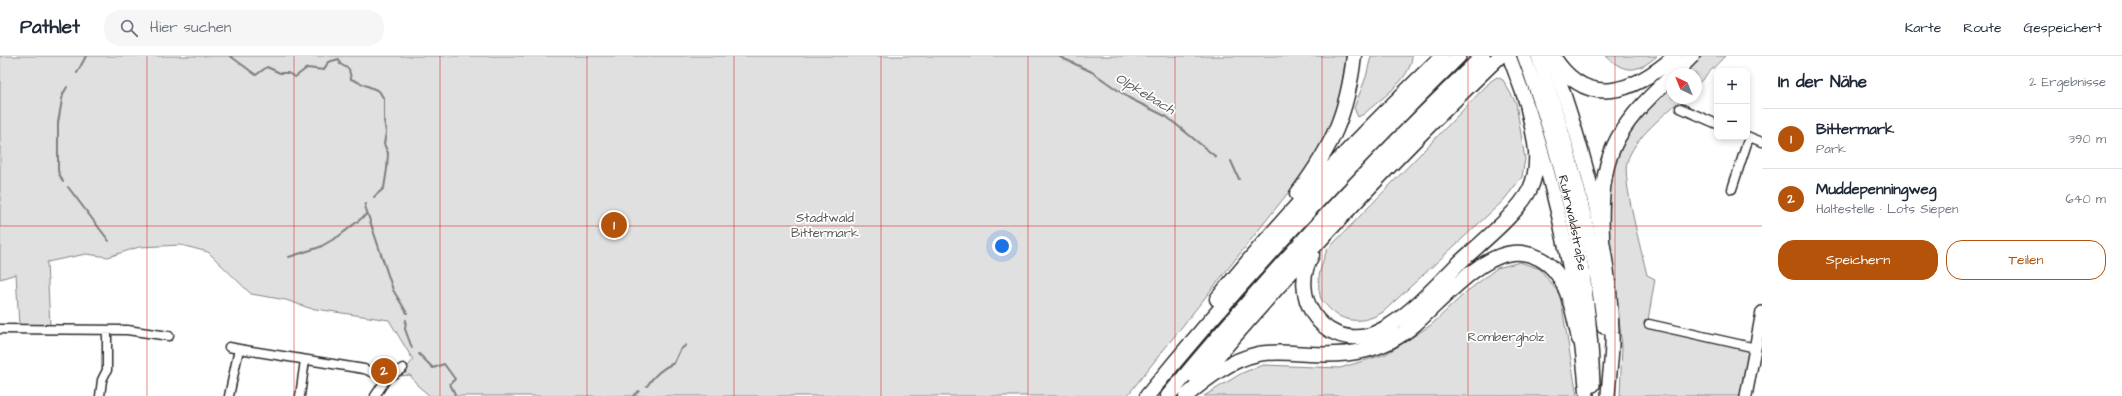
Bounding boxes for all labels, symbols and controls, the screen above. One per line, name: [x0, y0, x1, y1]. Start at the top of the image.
search box: [104, 10, 384, 46]
text: Pathlet: [20, 14, 80, 41]
icon: search: [118, 17, 140, 39]
text: Hier suchen: [150, 17, 231, 38]
text: Karte: [1905, 18, 1941, 38]
text: Route: [1963, 18, 2001, 38]
text: Gespeichert: [2023, 18, 2102, 38]
water label: Olpkebach: [1111, 68, 1179, 120]
north arrow: [1666, 68, 1702, 104]
map controls: [1714, 68, 1750, 140]
button: +: [1714, 68, 1750, 104]
text: In der Nähe: [1778, 70, 1867, 94]
text: 2 Ergebnisse: [2029, 73, 2106, 91]
button: −: [1714, 104, 1750, 140]
text: Bittermark: [1816, 119, 1894, 140]
text: 1: [1790, 130, 1792, 148]
text: 390 m: [2068, 130, 2106, 148]
text: Park: [1816, 140, 1846, 158]
street label: Ruhrwaldstraße: [1554, 173, 1591, 272]
text: Muddepenningweg: [1816, 179, 1936, 200]
text: 2: [1787, 190, 1795, 208]
text: 640 m: [2065, 190, 2106, 208]
text: Haltestelle · Lots Siepen: [1816, 200, 1958, 218]
park label: Stadtwald Bittermark: [791, 209, 859, 242]
pin: 1: [601, 210, 627, 240]
your location: [992, 236, 1012, 256]
button: Speichern: [1778, 240, 1938, 280]
button: Teilen: [1946, 240, 2106, 280]
park label: Rombergholz: [1467, 328, 1545, 347]
pin: 2: [371, 356, 397, 386]

